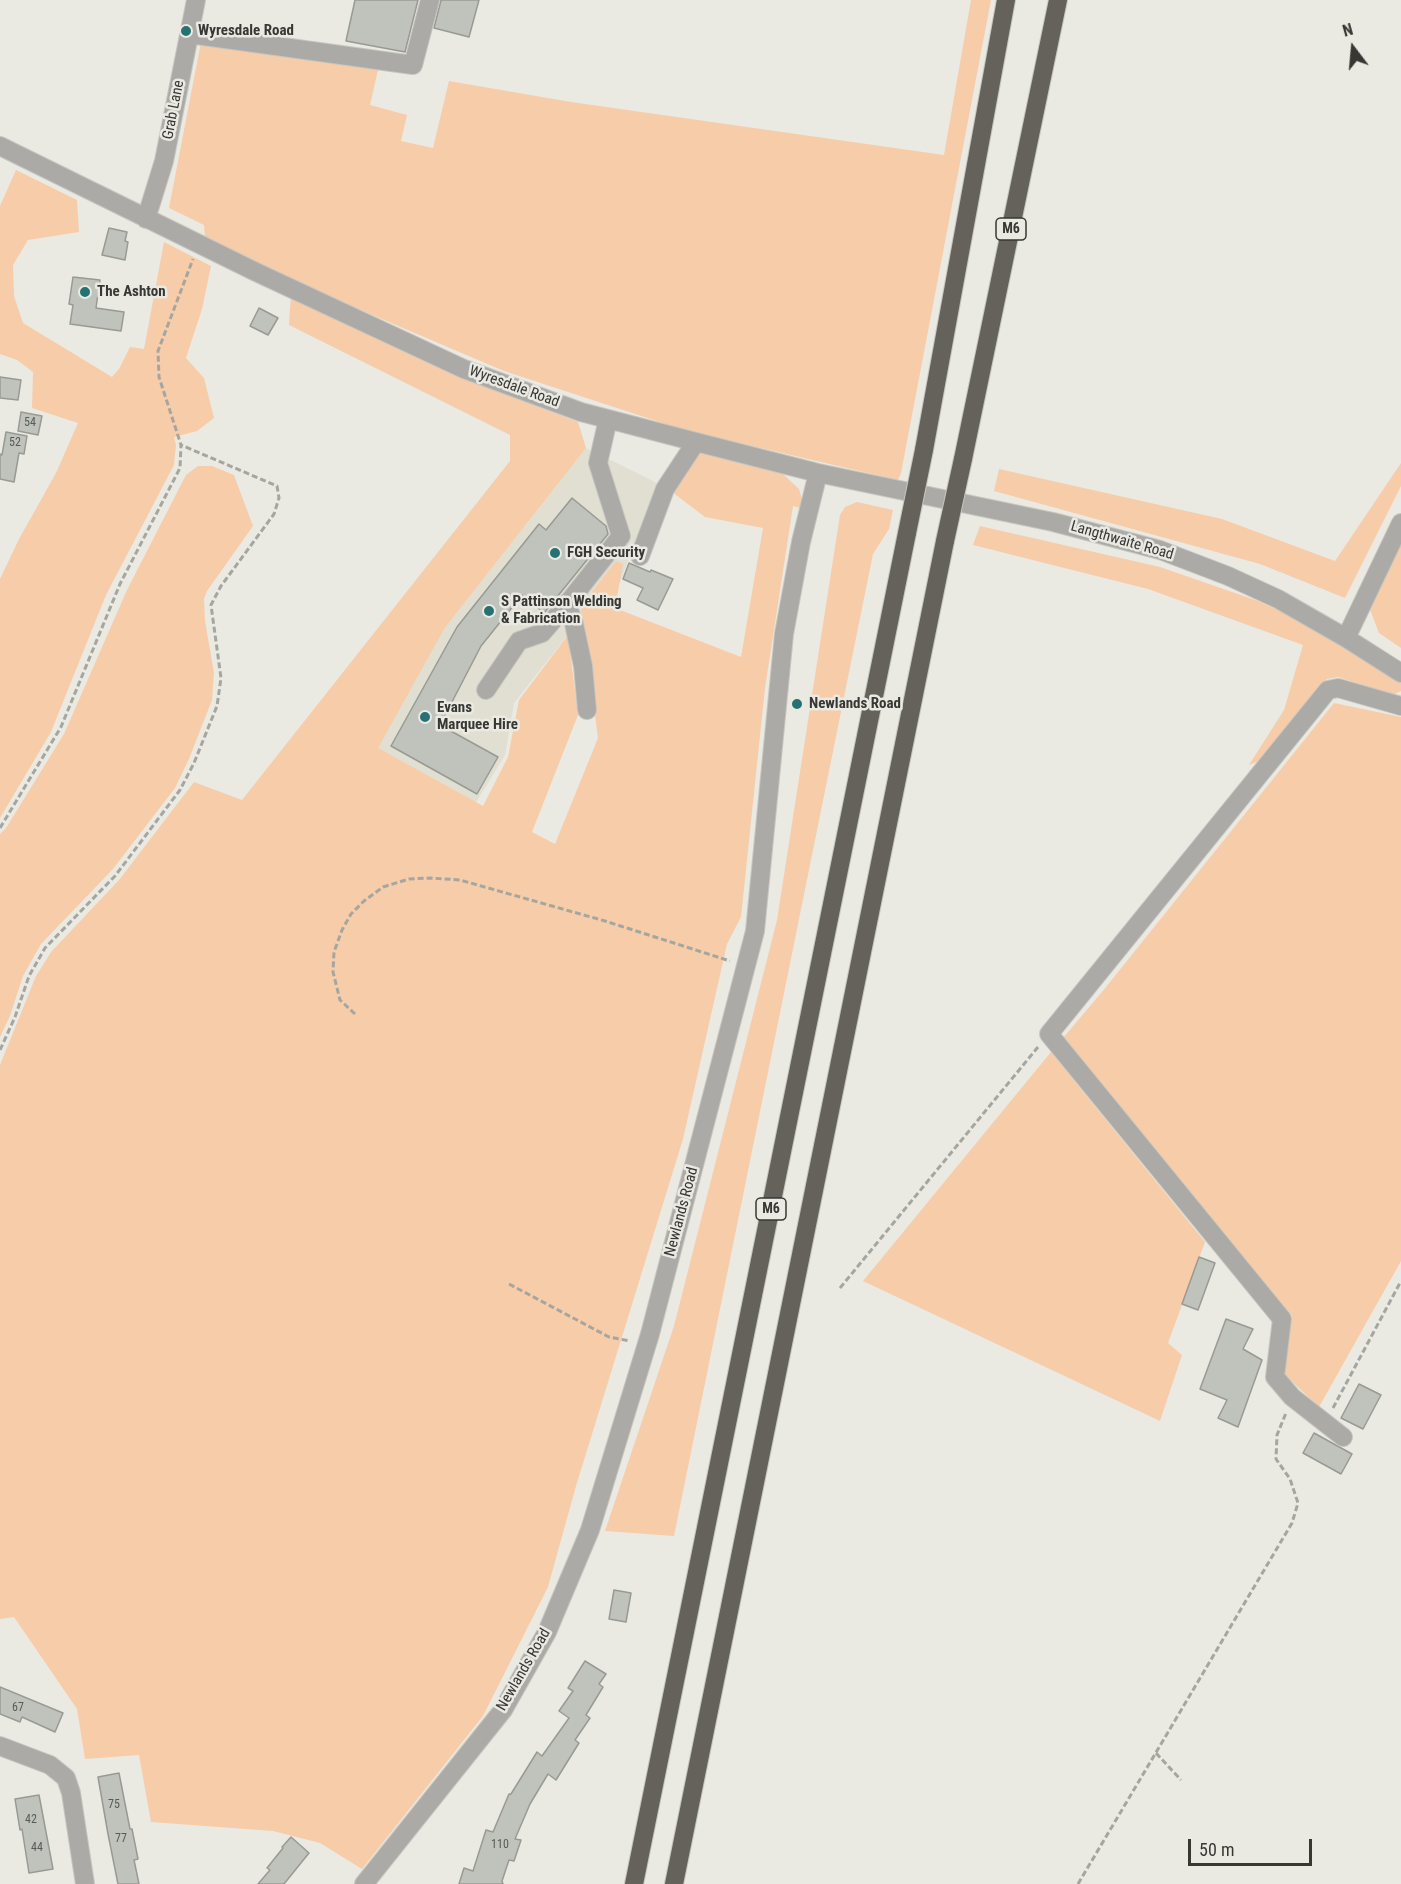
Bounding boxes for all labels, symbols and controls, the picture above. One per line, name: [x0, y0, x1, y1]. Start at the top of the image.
north arrow: [1323, 18, 1383, 78]
text: N: [1341, 20, 1355, 41]
place label: Wyresdale Road: [198, 22, 294, 40]
marker: Wyresdale Road: [179, 24, 193, 38]
street label: Grab Lane: [159, 79, 189, 141]
road number: M6: [996, 218, 1026, 240]
place label: The Ashton: [97, 283, 166, 301]
marker: The Ashton: [78, 285, 92, 299]
street label: Wyresdale Road: [466, 362, 562, 412]
house number: 54: [24, 416, 36, 430]
house number: 52: [9, 436, 21, 450]
street label: Langthwaite Road: [1069, 518, 1175, 564]
place label: FGH Security: [567, 544, 645, 562]
marker: FGH Security: [548, 546, 562, 560]
place label: S Pattinson Welding & Fabrication: [501, 593, 622, 628]
marker: S Pattinson Welding & Fabrication: [482, 604, 496, 618]
place label: Newlands Road: [809, 695, 901, 713]
marker: Newlands Road: [790, 697, 804, 711]
place label: Evans Marquee Hire: [437, 699, 518, 734]
marker: Evans Marquee Hire: [418, 710, 432, 724]
street label: Newlands Road: [661, 1165, 703, 1259]
road number: M6: [756, 1198, 786, 1220]
street label: Newlands Road: [493, 1626, 555, 1714]
house number: 67: [12, 1701, 24, 1715]
house number: 75: [108, 1798, 120, 1812]
house number: 42: [25, 1813, 37, 1827]
scale bar: [1191, 1827, 1316, 1865]
house number: 77: [115, 1832, 127, 1846]
house number: 110: [491, 1838, 509, 1852]
text: 50 m: [1199, 1839, 1234, 1860]
house number: 44: [31, 1841, 43, 1855]

